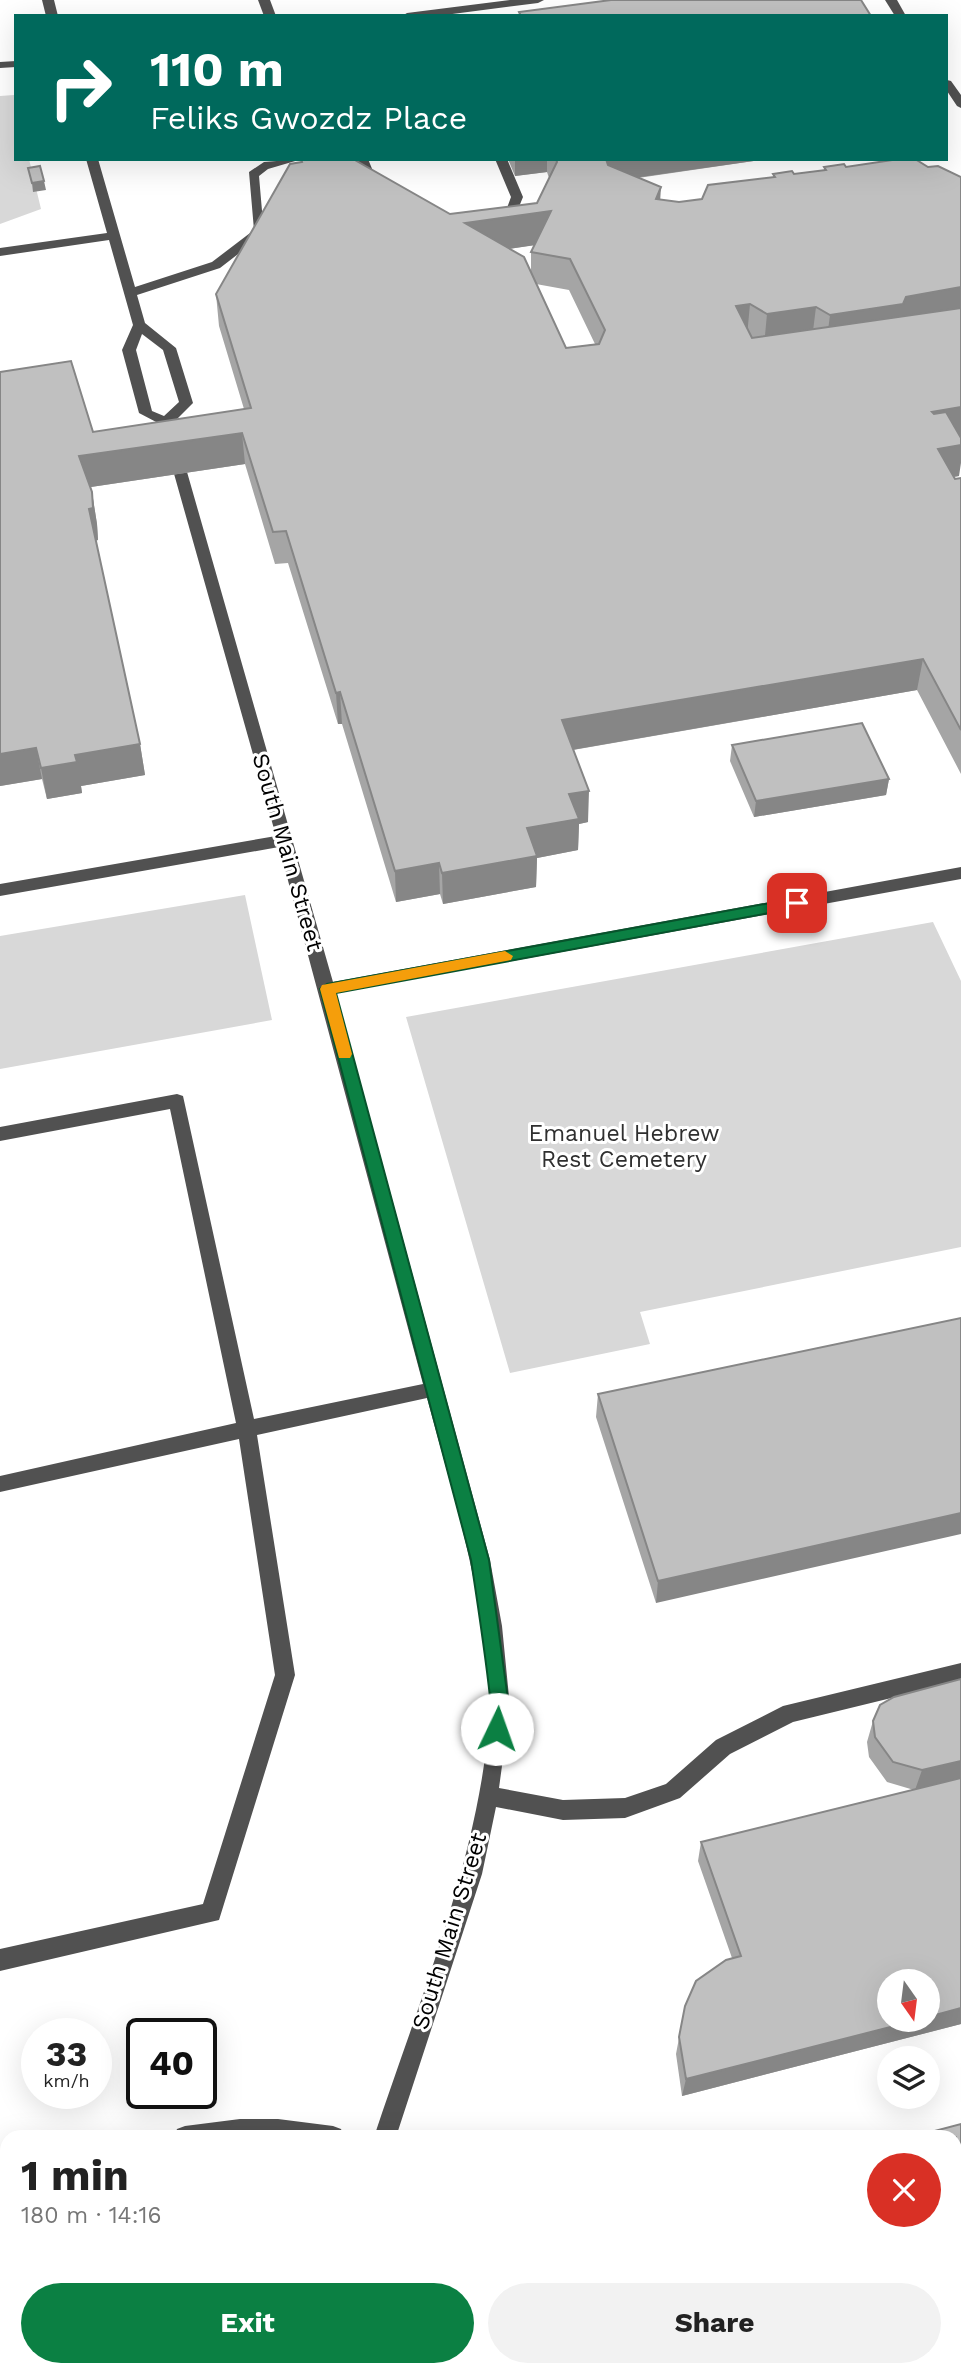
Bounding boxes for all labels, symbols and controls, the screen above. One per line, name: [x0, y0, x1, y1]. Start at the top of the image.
text: 110 m: [150, 40, 284, 98]
icon: right: [35, 42, 126, 133]
text: Feliks Gwozdz Place: [150, 99, 467, 137]
street label: South Main Street: [246, 750, 329, 954]
pin: [767, 873, 827, 933]
icon: arrive: [778, 884, 816, 922]
park label: Emanuel Hebrew Rest Cemetery: [528, 1120, 720, 1173]
position arrow: [460, 1692, 534, 1766]
street label: South Main Street: [407, 1829, 492, 2033]
north arrow: [877, 1969, 940, 2032]
map controls: [877, 1969, 940, 2109]
speed limit sign: 40: [126, 2018, 217, 2109]
text: 33: [46, 2033, 87, 2075]
button: layers: [877, 2046, 940, 2109]
text: km/h: [43, 2070, 90, 2091]
text: 1 min: [21, 2151, 129, 2200]
button: close: [867, 2153, 941, 2227]
text: 180 m · 14:16: [21, 2202, 161, 2229]
button: Exit: [21, 2283, 474, 2363]
button: Share: [488, 2283, 941, 2363]

